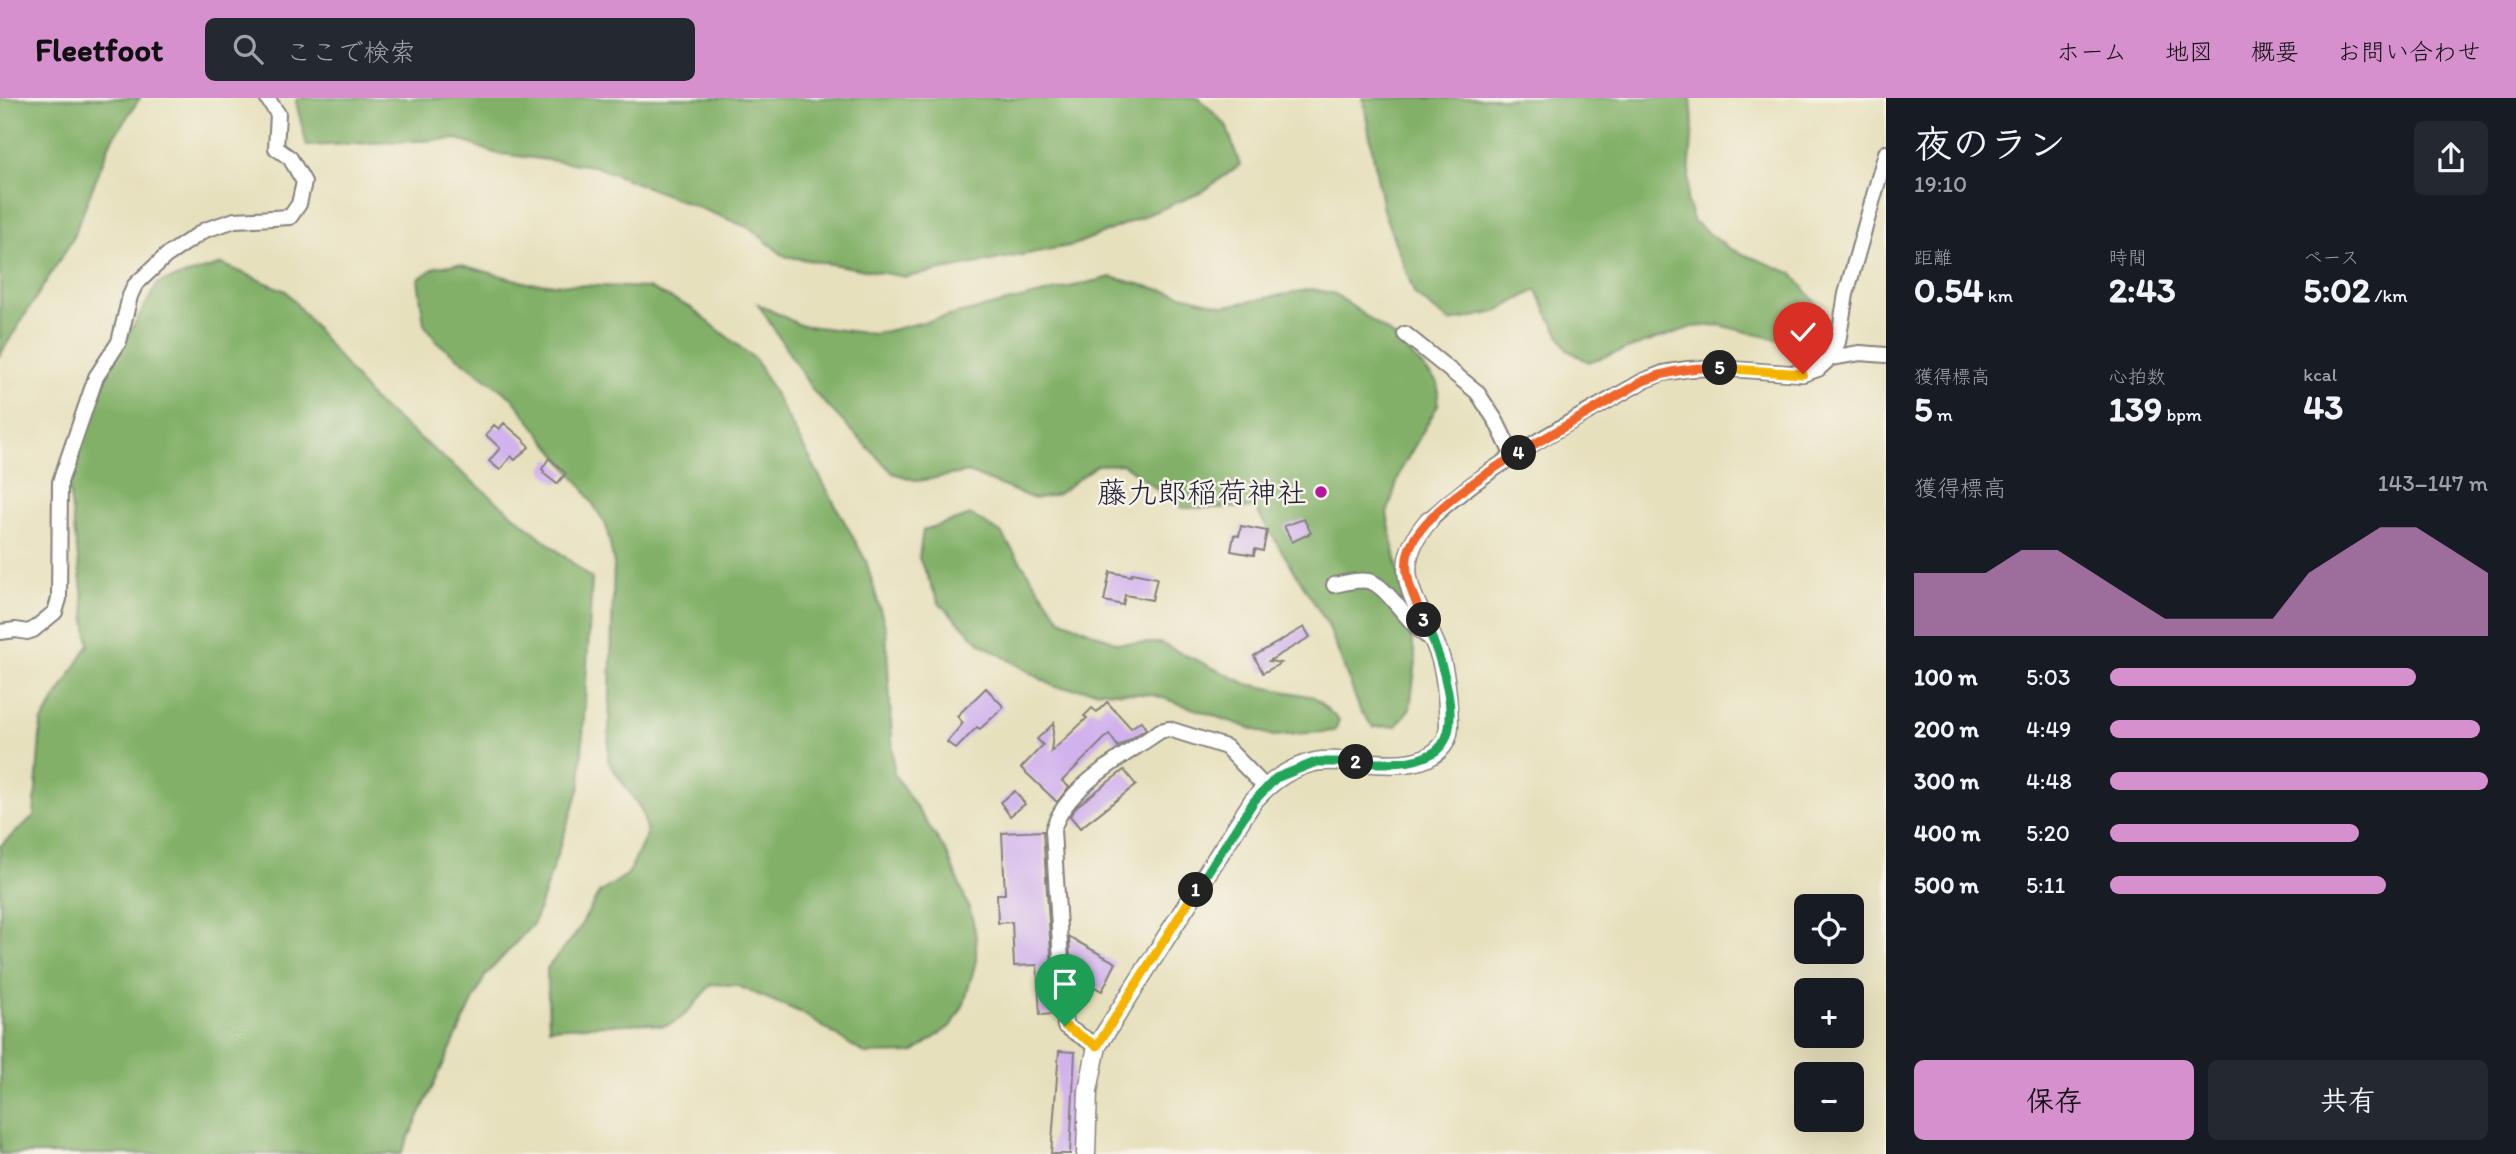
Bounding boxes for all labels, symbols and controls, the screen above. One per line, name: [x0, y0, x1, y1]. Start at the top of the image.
search box: [205, 18, 695, 81]
text: Fleetfoot: [35, 30, 163, 69]
icon: search: [229, 30, 267, 68]
text: ここで検索: [285, 36, 415, 68]
text: ホーム: [2056, 37, 2127, 66]
text: 地図: [2165, 37, 2213, 66]
text: 概要: [2251, 37, 2299, 66]
text: お問い合わせ: [2337, 37, 2481, 66]
text: 夜のラン: [1914, 121, 2066, 167]
button: share: [2414, 121, 2488, 195]
text: 19:10: [1914, 170, 1967, 198]
text: 距離: [1914, 246, 1952, 269]
text: 時間: [2109, 246, 2147, 269]
text: ペース: [2303, 246, 2359, 269]
text: 0.54: [1914, 269, 1984, 311]
text: 2:43: [2109, 269, 2176, 311]
text: 5:02: [2303, 269, 2370, 311]
text: km: [1984, 284, 2013, 307]
text: /km: [2370, 284, 2408, 307]
pin: [1773, 302, 1833, 374]
icon: check: [1784, 313, 1822, 351]
pin: 5: [1702, 350, 1738, 386]
text: 5: [1715, 356, 1724, 379]
text: kcal: [2303, 363, 2337, 386]
text: 獲得標高: [1914, 365, 1990, 388]
text: 心拍数: [2109, 365, 2166, 388]
text: 43: [2303, 386, 2343, 428]
text: 5: [1914, 388, 1932, 430]
text: 139: [2109, 388, 2162, 430]
text: m: [1932, 403, 1953, 426]
text: bpm: [2162, 403, 2202, 426]
pin: 4: [1502, 436, 1536, 470]
text: 4: [1513, 441, 1524, 464]
text: 143–147 m: [2378, 469, 2488, 497]
place label: 藤九郎稲荷神社: [1097, 474, 1307, 511]
text: 獲得標高: [1914, 474, 2006, 502]
marker: 藤九郎稲荷神社: [1313, 484, 1329, 500]
pin: 3: [1406, 602, 1442, 638]
text: 3: [1418, 608, 1429, 631]
text: 100 m: [1914, 663, 1978, 691]
text: 5:03: [2026, 663, 2070, 691]
text: 200 m: [1914, 715, 1979, 743]
text: 4:49: [2026, 715, 2071, 743]
pin: 2: [1338, 744, 1374, 780]
text: 2: [1351, 750, 1361, 773]
text: 300 m: [1914, 767, 1979, 795]
text: 4:48: [2026, 767, 2072, 795]
text: 400 m: [1914, 819, 1981, 847]
text: 5:20: [2026, 819, 2070, 847]
text: 500 m: [1914, 871, 1979, 899]
text: 5:11: [2026, 871, 2065, 899]
pin: 1: [1178, 872, 1214, 908]
text: 1: [1191, 878, 1200, 901]
map controls: [1794, 894, 1864, 1132]
button: locate: [1794, 894, 1864, 964]
pin: [1035, 954, 1095, 1026]
icon: arrive: [1046, 965, 1084, 1003]
button: +: [1794, 978, 1864, 1048]
button: 保存: [1914, 1060, 2194, 1140]
button: 共有: [2208, 1060, 2488, 1140]
button: −: [1794, 1062, 1864, 1132]

